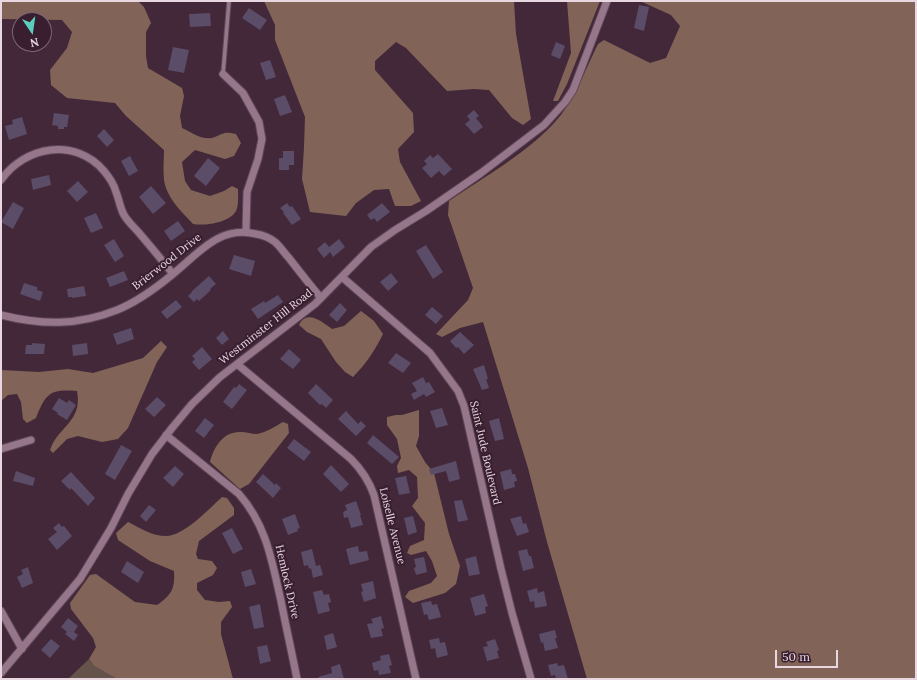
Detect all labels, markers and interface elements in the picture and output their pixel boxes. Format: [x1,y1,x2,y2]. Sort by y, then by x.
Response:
north arrow [12,12,52,52]
text: N [29,35,40,50]
street label: Brierwood Drive [130,231,204,293]
street label: Westminster Hill Road [217,287,315,367]
street label: Saint Jude Boulevard [467,400,503,506]
street label: Loiselle Avenue [376,486,408,566]
street label: Hemlock Drive [272,544,302,620]
scale bar [777,642,840,668]
text: 50 m [782,649,810,664]

